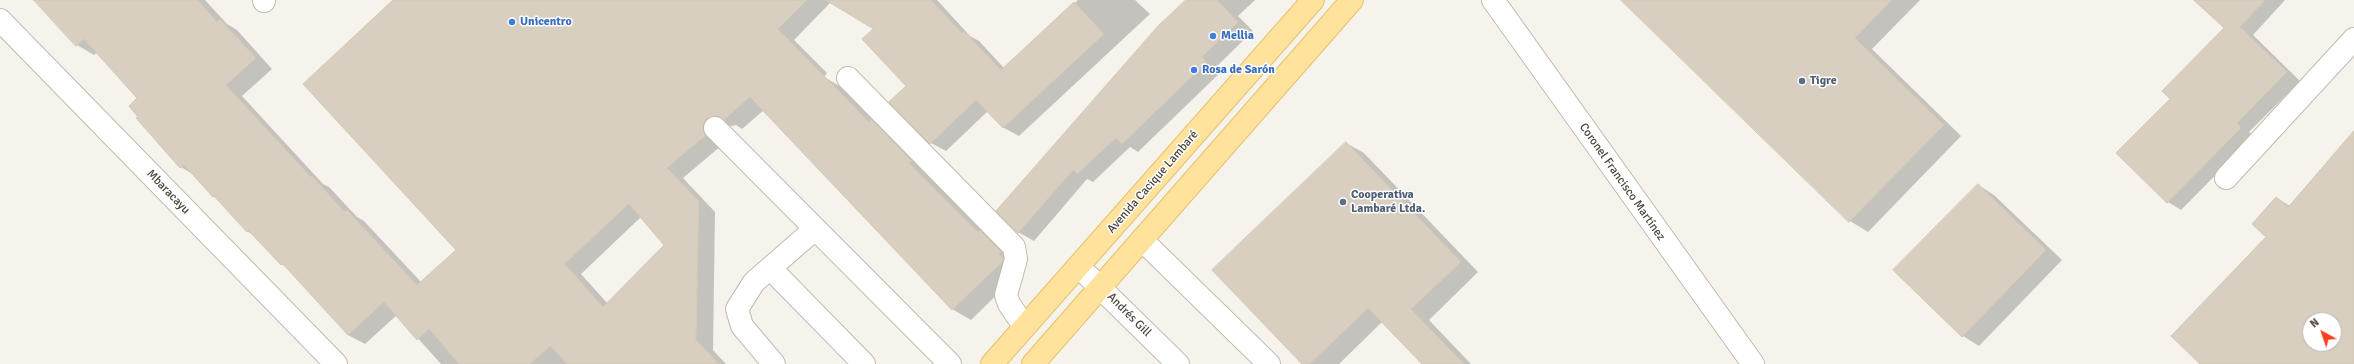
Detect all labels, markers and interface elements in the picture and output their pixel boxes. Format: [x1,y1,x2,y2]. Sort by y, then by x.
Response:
place label: Unicentro [520,15,572,29]
marker: Unicentro [507,17,517,27]
place label: Mellia [1221,29,1254,43]
marker: Mellia [1208,31,1218,41]
place label: Rosa de Sarón [1202,63,1275,77]
marker: Rosa de Sarón [1189,65,1199,75]
place label: Tigre [1810,74,1837,88]
marker: Tigre [1797,76,1807,86]
street label: Coronel Francisco Martínez [1576,120,1668,244]
street label: Avenida Cacique Lambaré [1104,128,1202,236]
street label: Mbaracayu [143,167,193,217]
place label: Cooperativa Lambaré Ltda. [1351,188,1425,216]
marker: Cooperativa Lambaré Ltda. [1338,197,1348,207]
street label: Andrés Gill [1104,290,1154,340]
north arrow [2302,312,2342,352]
text: N [2307,316,2322,331]

